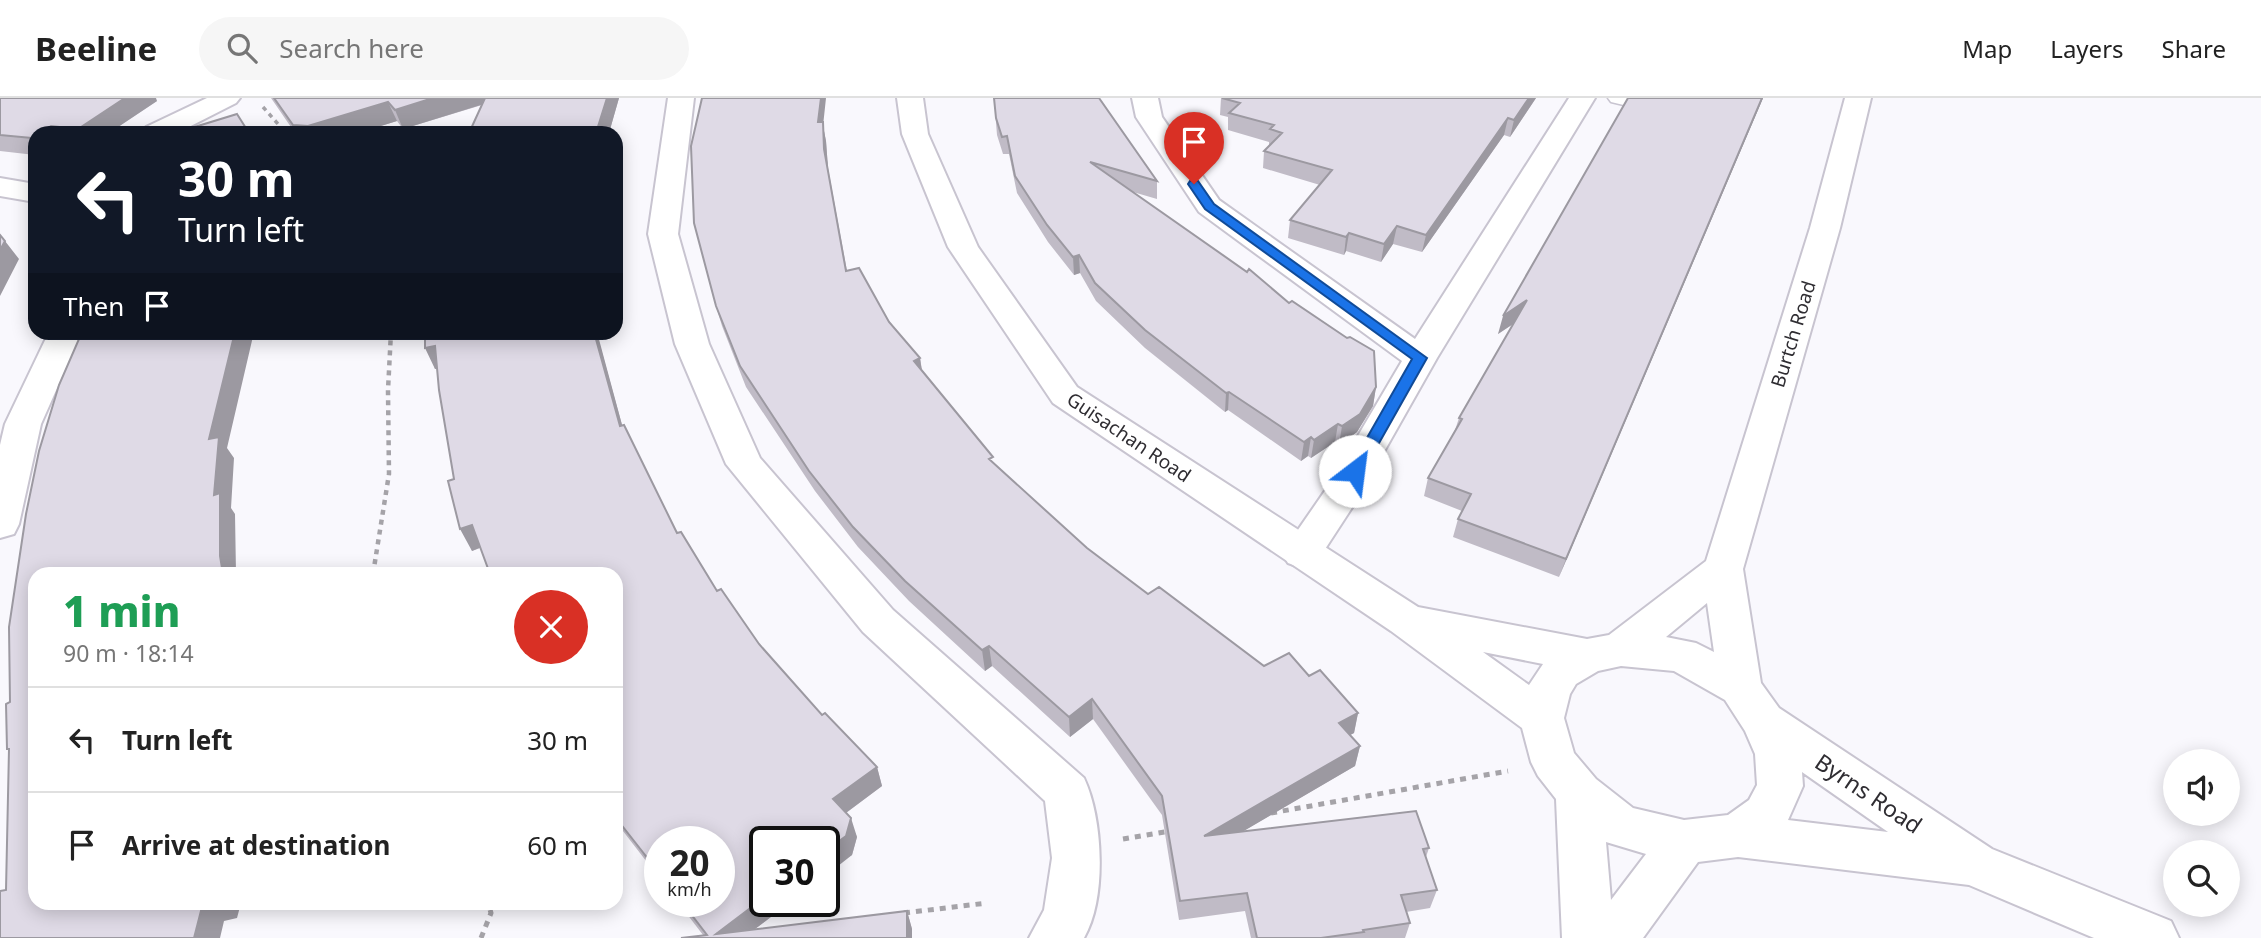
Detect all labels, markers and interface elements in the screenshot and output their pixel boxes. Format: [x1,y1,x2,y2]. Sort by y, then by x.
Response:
search box [199,17,689,80]
text: Beeline [35,26,157,71]
icon: search [223,29,261,67]
text: Search here [279,30,424,66]
text: Map [1962,32,2012,65]
text: Layers [2050,32,2124,65]
text: Share [2162,32,2226,65]
pin [1164,112,1224,184]
icon: arrive [1175,123,1213,161]
text: 30 m [178,145,295,211]
icon: left [63,154,154,245]
text: Turn left [178,208,304,251]
street label: Burtch Road [1764,277,1822,391]
icon: arrive [138,287,176,325]
text: Then [63,288,124,324]
street label: Guisachan Road [1062,386,1196,488]
position arrow [1318,434,1392,508]
text: 1 min [63,582,180,639]
button: close [514,590,588,664]
text: 90 m · 18:14 [63,637,194,669]
icon: left [63,721,101,759]
text: Turn left [122,722,233,758]
text: 30 m [527,722,588,758]
street label: Byrns Road [1809,745,1929,841]
map controls [2163,749,2240,917]
button: sound [2163,749,2240,826]
icon: arrive [63,826,101,864]
speed limit sign: 30 [749,826,840,917]
text: Arrive at destination [122,827,391,863]
text: 60 m [527,827,588,863]
text: 20 [669,839,710,886]
button: search [2163,840,2240,917]
text: km/h [667,877,712,901]

